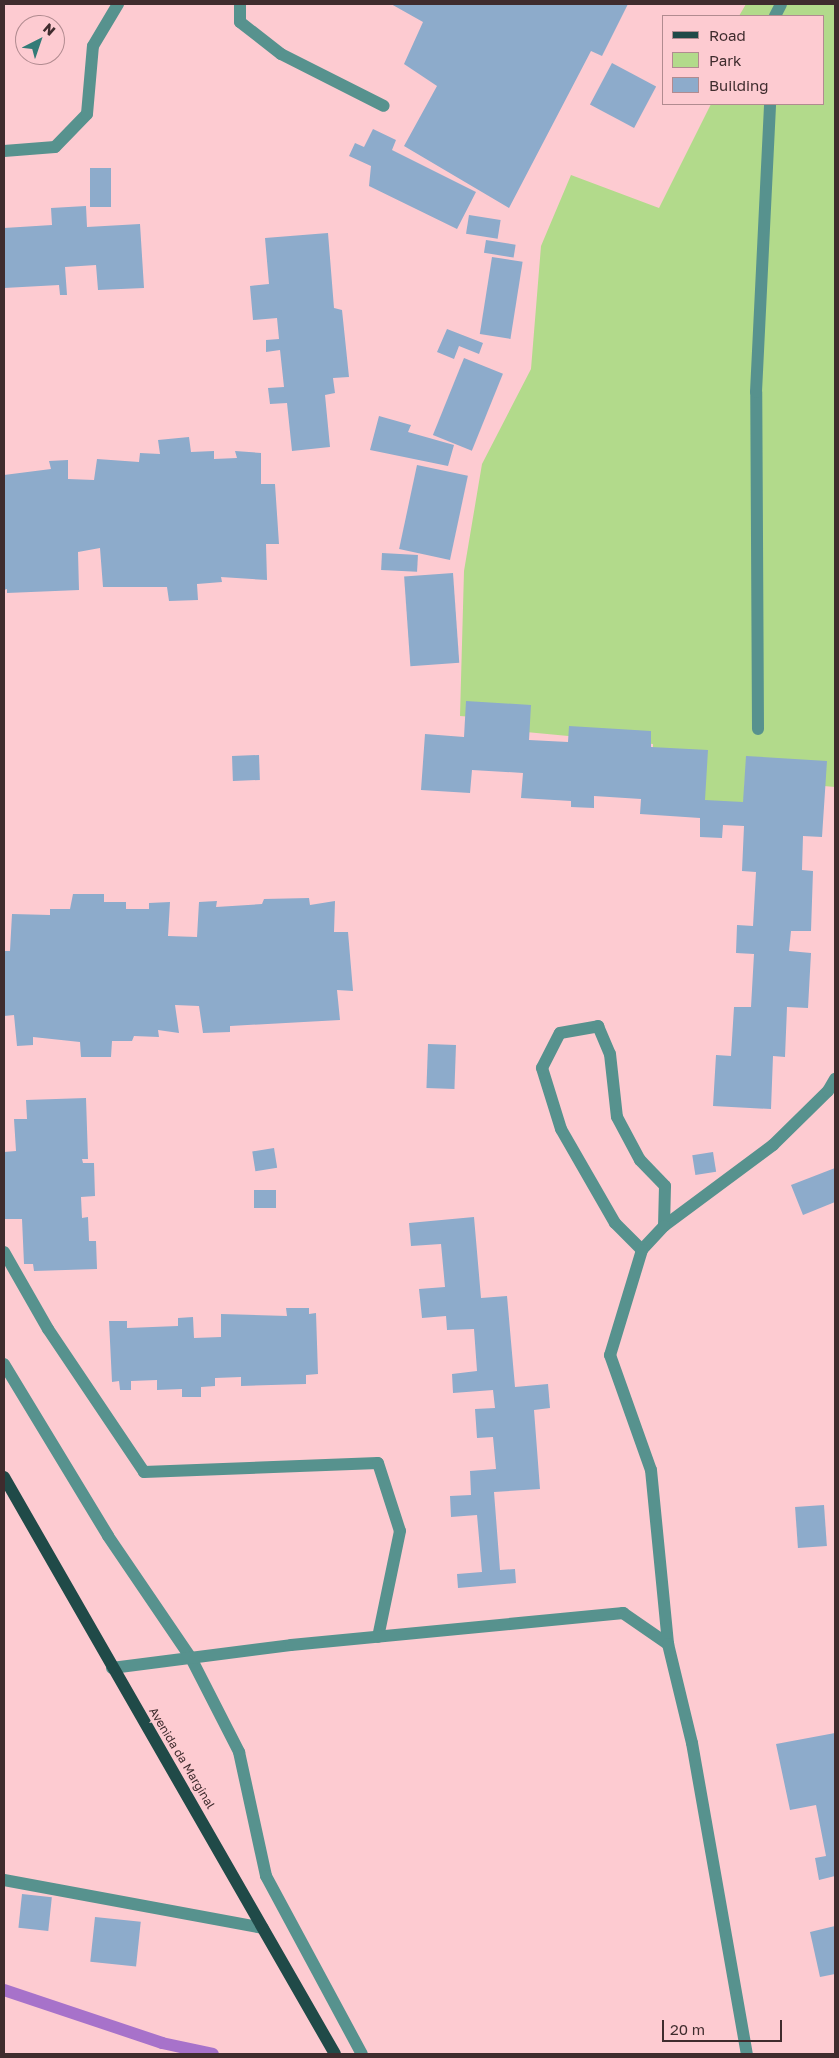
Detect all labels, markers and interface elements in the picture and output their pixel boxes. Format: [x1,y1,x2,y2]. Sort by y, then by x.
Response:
north arrow [15,15,65,65]
legend [662,15,824,105]
text: N [40,19,59,39]
text: Road [709,26,746,44]
text: Park [709,51,741,69]
text: Building [709,76,769,94]
street label: Avenida da Marginal [146,1705,218,1811]
scale bar [664,2010,784,2042]
text: 20 m [670,2020,705,2038]

